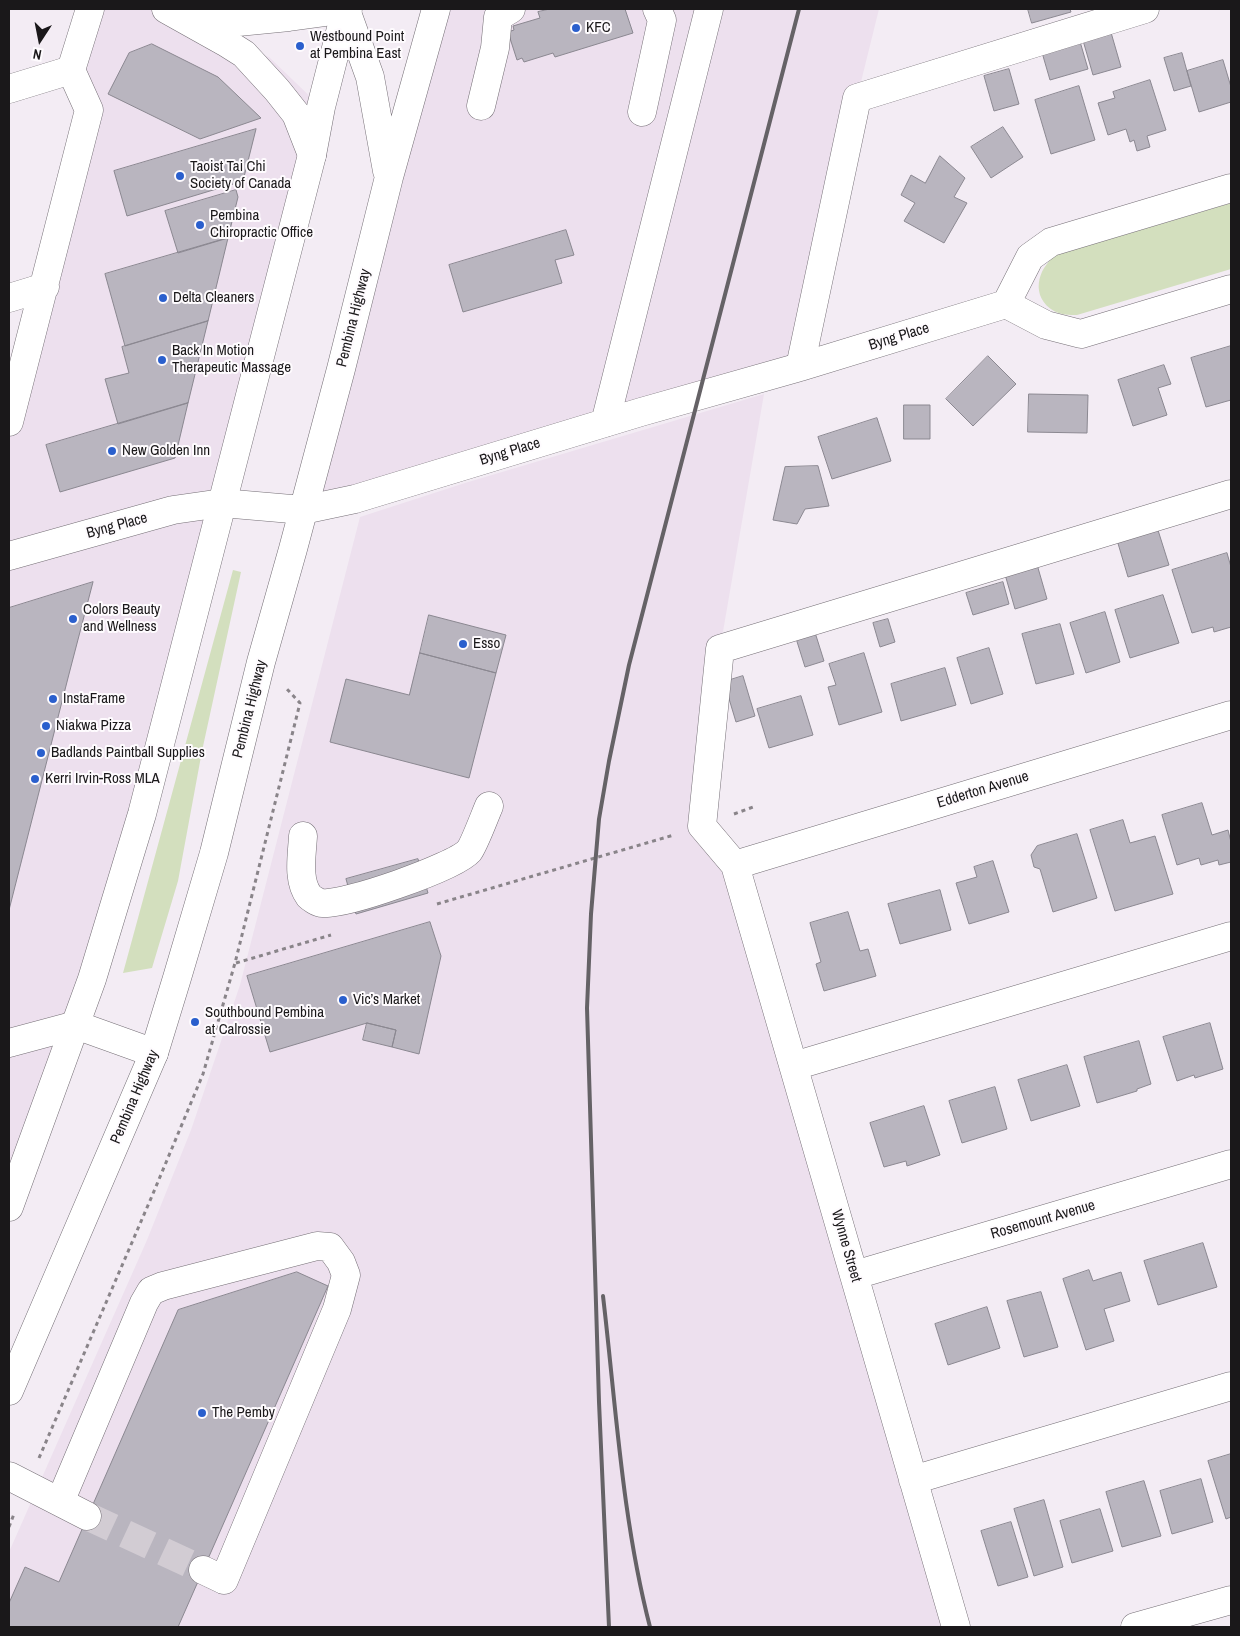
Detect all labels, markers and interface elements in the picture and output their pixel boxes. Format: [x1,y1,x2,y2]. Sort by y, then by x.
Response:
north arrow [15,15,65,65]
place label: KFC [586,19,611,37]
marker: KFC [570,22,582,34]
place label: Westbound Point at Pembina East [310,28,404,63]
marker: Westbound Point at Pembina East [294,40,306,52]
text: N [31,45,43,64]
place label: Taoist Tai Chi Society of Canada [190,158,291,193]
marker: Taoist Tai Chi Society of Canada [174,170,186,182]
place label: Pembina Chiropractic Office [210,207,313,242]
marker: Pembina Chiropractic Office [194,219,206,231]
street label: Pembina Highway [333,267,375,369]
place label: Delta Cleaners [173,289,254,307]
marker: Delta Cleaners [157,292,169,304]
street label: Byng Place [867,319,931,355]
place label: Back In Motion Therapeutic Massage [172,342,291,377]
marker: Back In Motion Therapeutic Massage [156,354,168,366]
street label: Byng Place [478,434,542,470]
place label: New Golden Inn [122,442,210,460]
marker: New Golden Inn [106,445,118,457]
street label: Byng Place [85,509,149,543]
place label: Colors Beauty and Wellness [83,601,160,636]
marker: Colors Beauty and Wellness [67,613,79,625]
place label: Esso [473,635,500,653]
marker: Esso [457,638,469,650]
street label: Pembina Highway [229,658,271,760]
place label: InstaFrame [63,690,125,708]
marker: InstaFrame [47,693,59,705]
place label: Niakwa Pizza [56,717,131,735]
marker: Niakwa Pizza [40,720,52,732]
place label: Badlands Paintball Supplies [51,744,205,762]
marker: Badlands Paintball Supplies [35,747,47,759]
street label: Edderton Avenue [935,768,1031,812]
place label: Kerri Irvin-Ross MLA [45,770,160,788]
marker: Kerri Irvin-Ross MLA [29,773,41,785]
place label: Vic’s Market [353,991,420,1009]
marker: Vic’s Market [337,994,349,1006]
place label: Southbound Pembina at Calrossie [205,1004,324,1039]
marker: Southbound Pembina at Calrossie [189,1016,201,1028]
street label: Pembina Highway [107,1047,163,1147]
street label: Rosemount Avenue [989,1196,1097,1244]
street label: Wynne Street [827,1208,865,1284]
place label: The Pemby [212,1404,275,1422]
marker: The Pemby [196,1407,208,1419]

